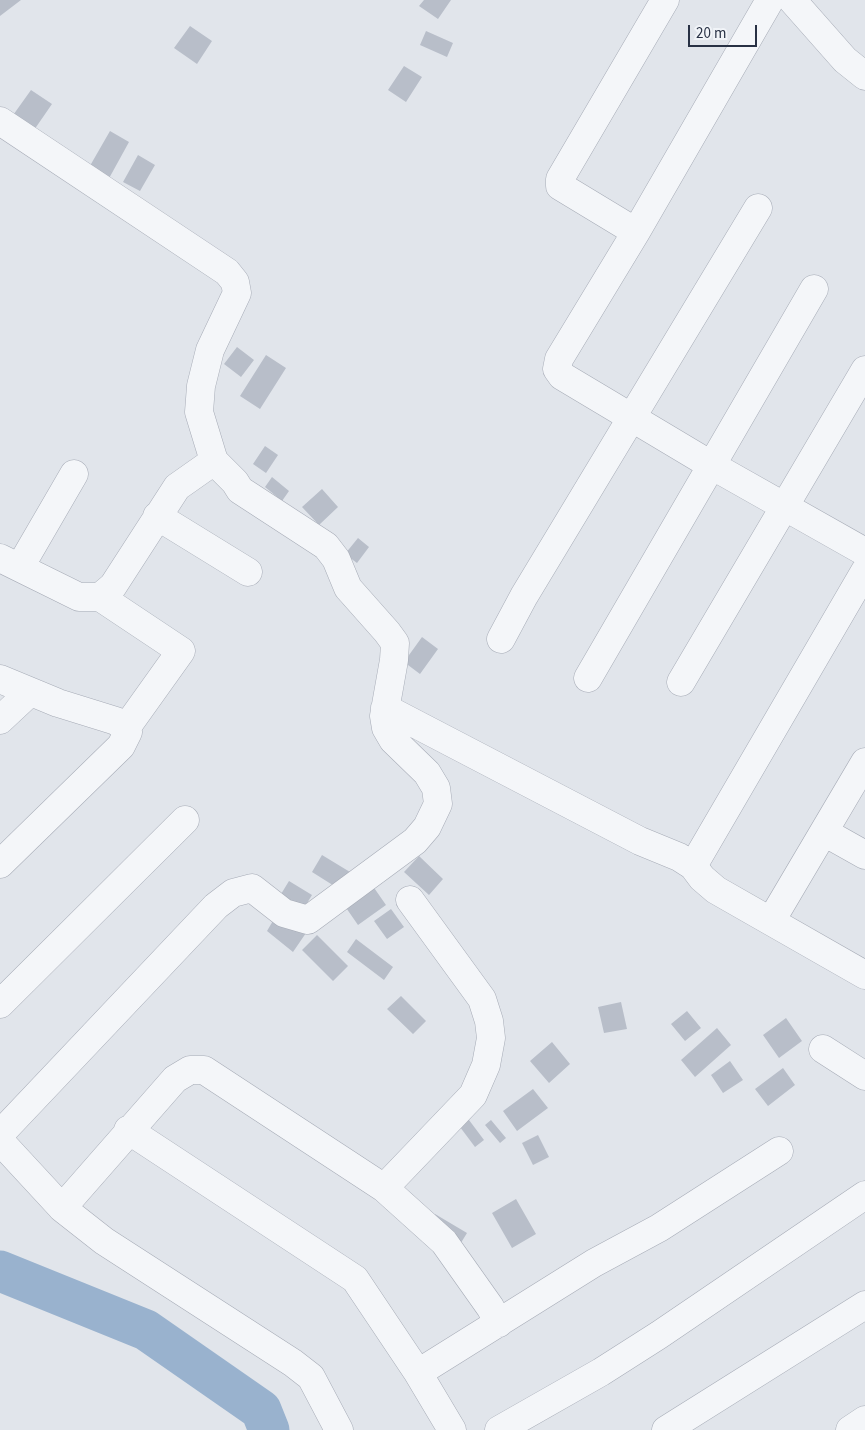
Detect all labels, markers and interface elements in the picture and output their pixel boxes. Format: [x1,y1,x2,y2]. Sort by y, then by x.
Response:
scale bar [690,15,759,47]
text: 20 m [696,23,726,44]

